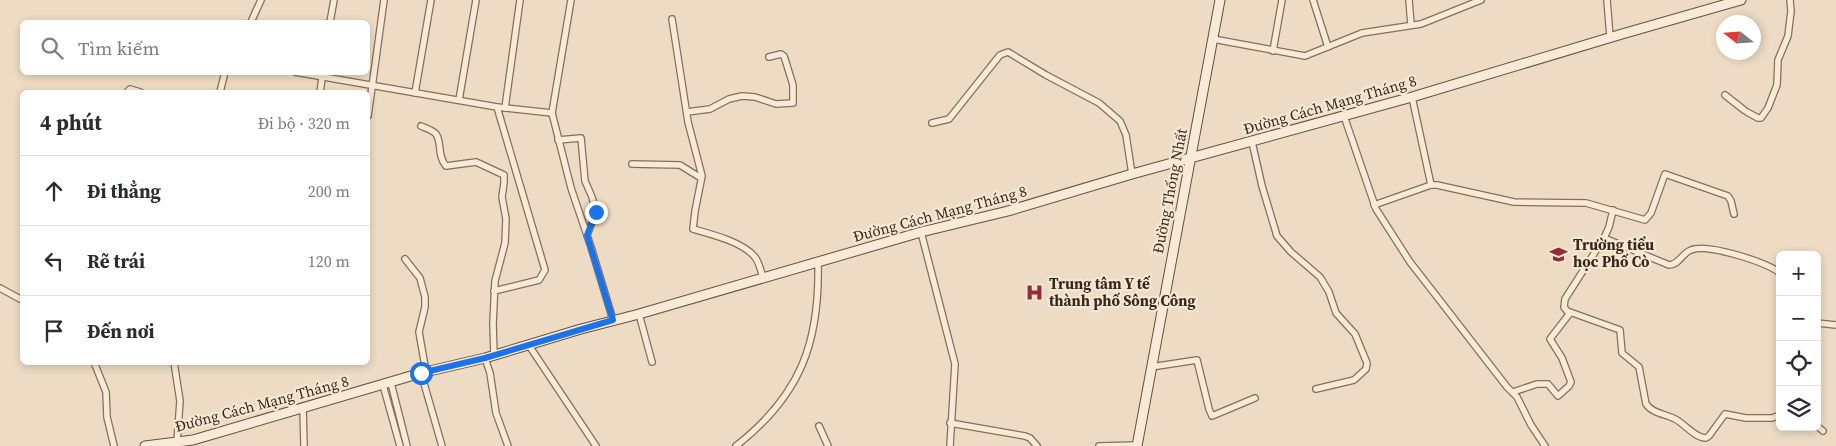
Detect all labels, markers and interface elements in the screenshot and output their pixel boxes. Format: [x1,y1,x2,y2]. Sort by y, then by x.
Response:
north arrow [1716,15,1761,60]
search box [20,20,370,75]
icon: search [38,34,66,62]
text: Tìm kiếm [78,35,160,61]
street label: Đường Cách Mạng Tháng 8 [1241,70,1419,139]
text: 4 phút [40,108,102,137]
text: Đi bộ · 320 m [258,112,350,134]
street label: Đường Thống Nhất [1147,126,1192,255]
icon: ahead [40,177,68,205]
text: Đi thẳng [87,178,161,204]
text: 200 m [308,180,350,202]
street label: Đường Cách Mạng Tháng 8 [851,180,1029,247]
route end [585,201,608,224]
place label: Trường tiểu học Phố Cò [1573,234,1654,272]
school or university icon: Trường tiểu học Phố Cò [1549,244,1569,264]
icon: left [40,247,68,275]
text: Rẽ trái [87,248,145,274]
text: 120 m [308,250,350,272]
map controls [1776,251,1821,431]
button: + [1776,251,1821,296]
place label: Trung tâm Y tế thành phố Sông Công [1049,273,1196,311]
hospital icon: Trung tâm Y tế thành phố Sông Công [1025,283,1045,303]
button: − [1776,296,1821,341]
icon: arrive [40,317,68,345]
text: Đến nơi [87,318,155,344]
button: locate [1776,341,1821,386]
route start [410,362,433,385]
street label: Đường Cách Mạng Tháng 8 [173,370,351,437]
button: layers [1776,386,1821,431]

